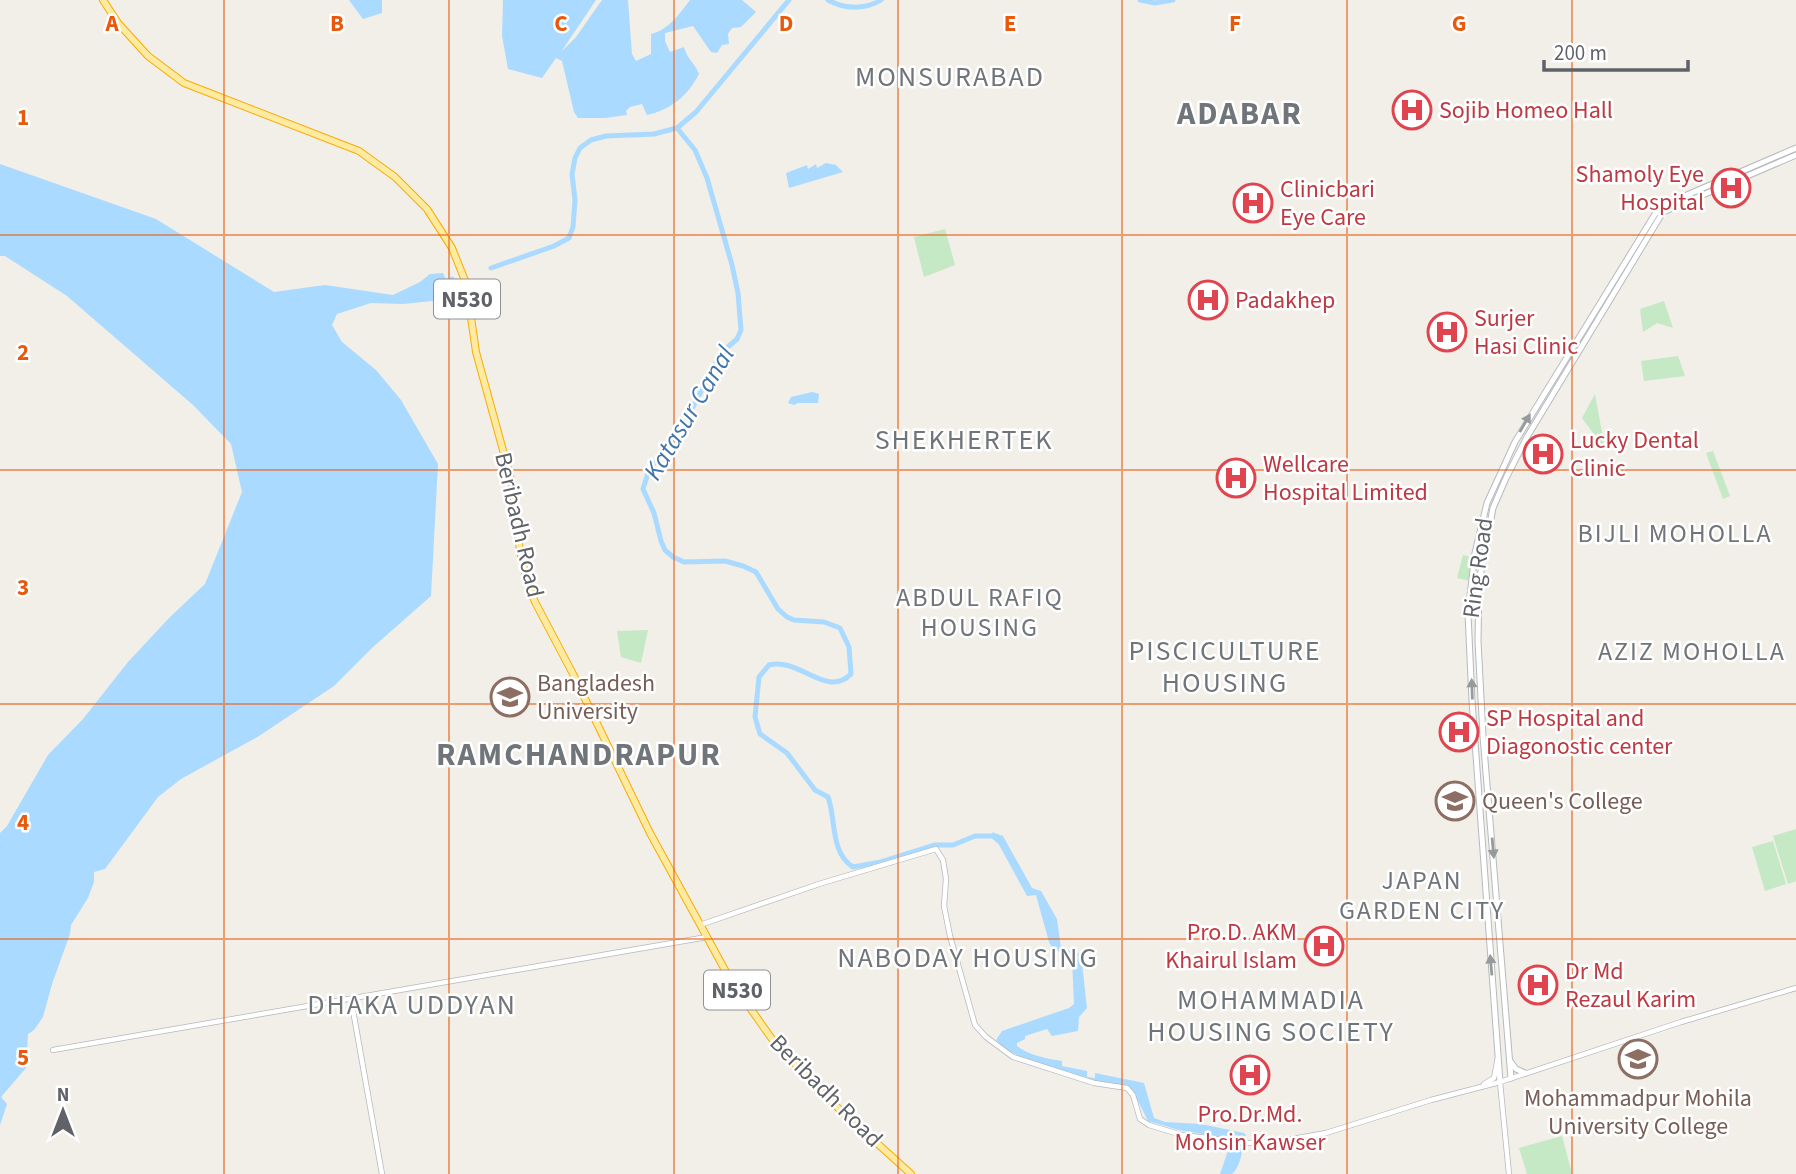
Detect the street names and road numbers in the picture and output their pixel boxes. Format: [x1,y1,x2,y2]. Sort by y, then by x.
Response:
road number: N530 [434,280,500,318]
street label: Beribadh Road [485,449,553,601]
street label: Ring Road [1454,516,1502,620]
road number: N530 [704,970,770,1009]
street label: Beribadh Road [761,1026,891,1156]

